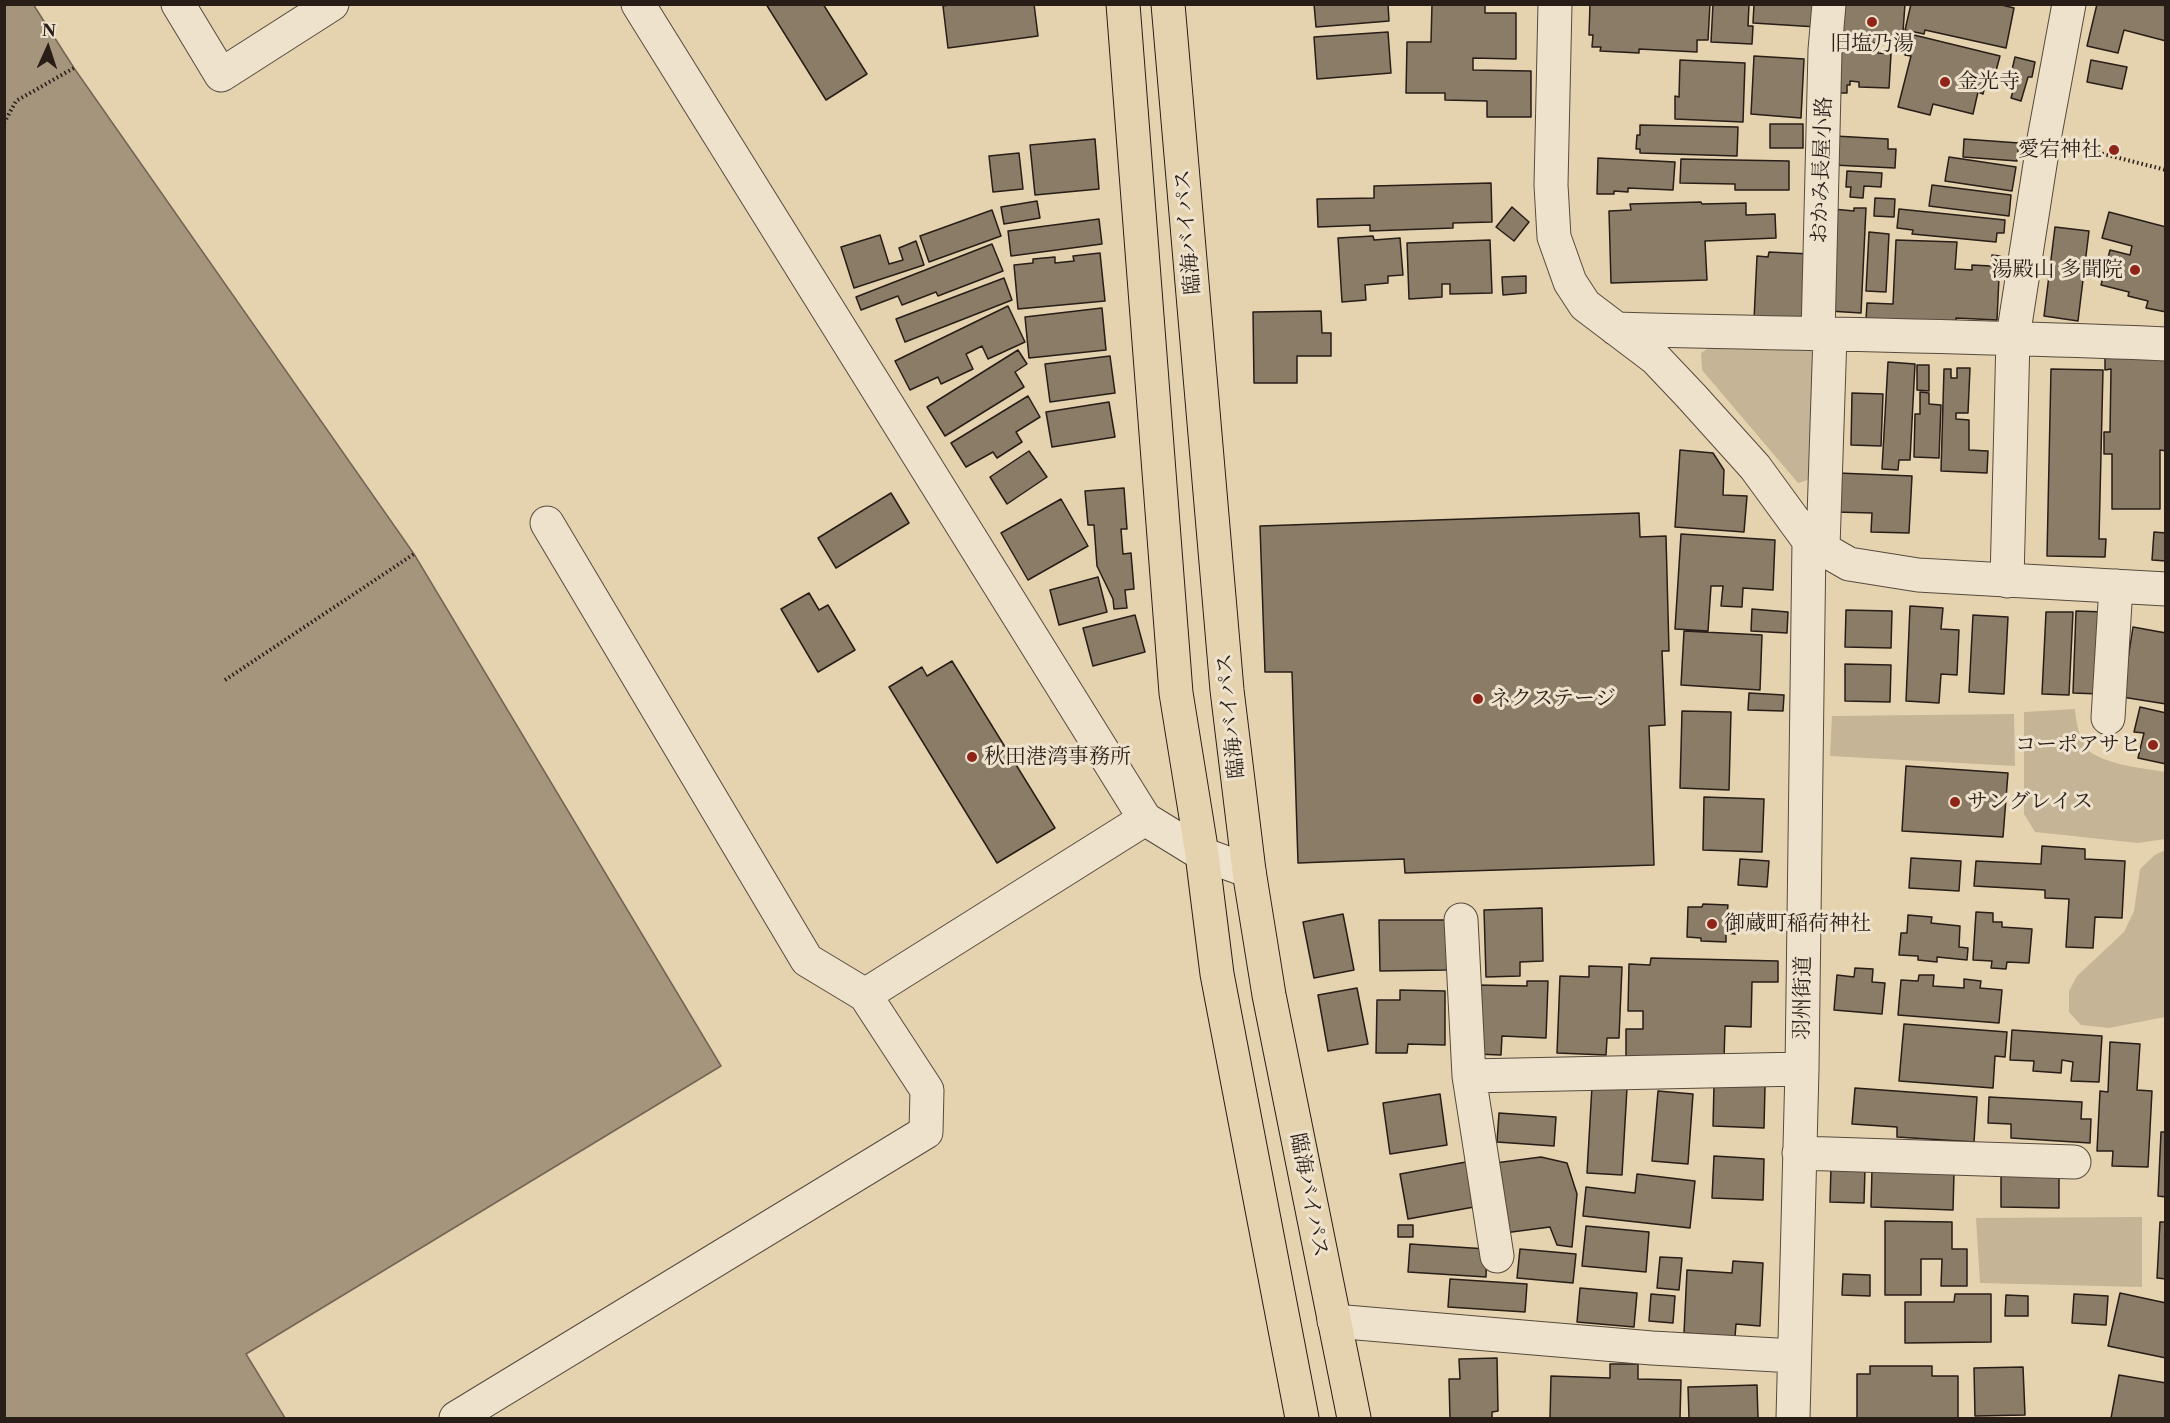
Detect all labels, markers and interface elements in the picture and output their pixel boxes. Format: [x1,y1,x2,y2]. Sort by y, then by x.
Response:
marker: 旧塩乃湯 [1865,15,1879,29]
north arrow [18,18,78,78]
text: N [41,20,56,40]
place label: 旧塩乃湯 [1830,31,1914,57]
place label: 金光寺 [1957,69,2020,95]
marker: 金光寺 [1938,75,1952,89]
street label: おかみ長屋小路 [1807,96,1837,244]
place label: 愛宕神社 [2018,137,2102,163]
marker: 愛宕神社 [2107,143,2121,157]
street label: 臨海バイパス [1170,168,1206,296]
place label: 湯殿山 多聞院 [1991,257,2123,283]
marker: 湯殿山 多聞院 [2128,263,2142,277]
street label: 臨海バイパス [1212,652,1250,780]
place label: ネクステージ [1490,686,1616,712]
marker: ネクステージ [1471,692,1485,706]
place label: コーポアサヒ [2015,732,2141,758]
marker: コーポアサヒ [2146,738,2160,752]
place label: 秋田港湾事務所 [984,744,1131,770]
marker: 秋田港湾事務所 [965,750,979,764]
place label: サングレイス [1967,789,2093,815]
marker: サングレイス [1948,795,1962,809]
place label: 御蔵町稲荷神社 [1724,911,1871,937]
marker: 御蔵町稲荷神社 [1705,917,1719,931]
street label: 羽州街道 [1790,956,1816,1040]
street label: 臨海バイパス [1285,1131,1333,1259]

